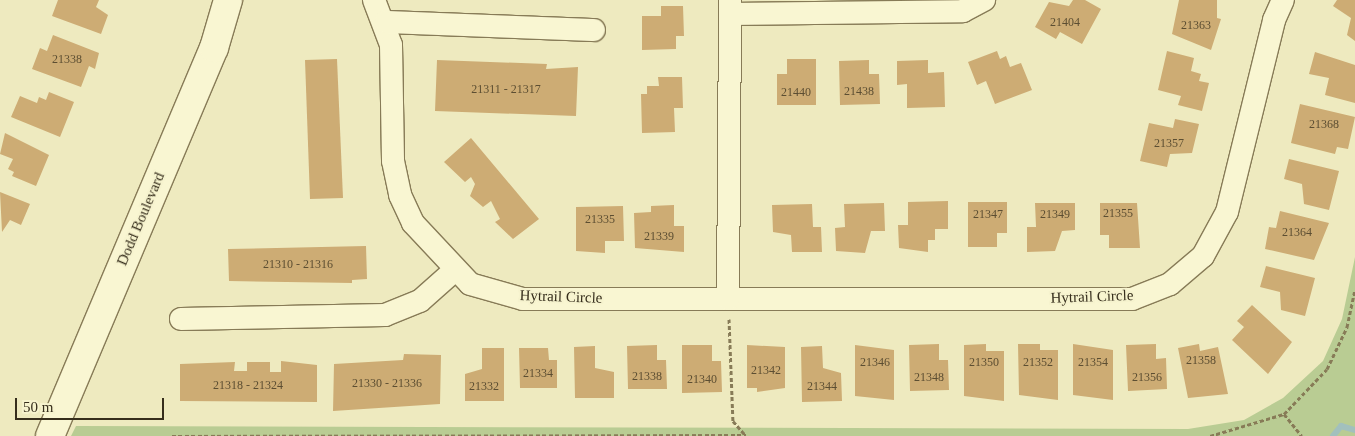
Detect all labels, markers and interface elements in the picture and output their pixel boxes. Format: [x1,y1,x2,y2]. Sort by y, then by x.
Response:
house number: 21404 [1050,16,1080,30]
house number: 21363 [1181,19,1211,33]
house number: 21338 [52,53,82,67]
house number: 21311 - 21317 [471,83,541,97]
house number: 21438 [844,85,874,99]
house number: 21440 [781,86,811,100]
house number: 21368 [1309,118,1339,132]
house number: 21357 [1154,137,1184,151]
street label: Dodd Boulevard [113,170,169,268]
house number: 21355 [1103,207,1133,221]
house number: 21347 [973,208,1003,222]
house number: 21349 [1040,208,1070,222]
house number: 21335 [585,213,615,227]
house number: 21364 [1282,226,1312,240]
house number: 21339 [644,230,674,244]
house number: 21310 - 21316 [263,258,333,272]
street label: Hytrail Circle [519,287,603,307]
street label: Hytrail Circle [1050,287,1134,307]
house number: 21358 [1186,354,1216,368]
house number: 21346 [860,356,890,370]
house number: 21350 [969,356,999,370]
house number: 21352 [1023,356,1053,370]
house number: 21354 [1078,356,1108,370]
house number: 21342 [751,364,781,378]
house number: 21334 [523,367,553,381]
house number: 21338 [632,370,662,384]
house number: 21348 [914,371,944,385]
house number: 21356 [1132,371,1162,385]
house number: 21340 [687,373,717,387]
house number: 21330 - 21336 [352,377,422,391]
house number: 21318 - 21324 [213,379,283,393]
house number: 21332 [469,380,499,394]
house number: 21344 [807,380,837,394]
scale bar [18,388,166,420]
text: 50 m [23,399,53,415]

